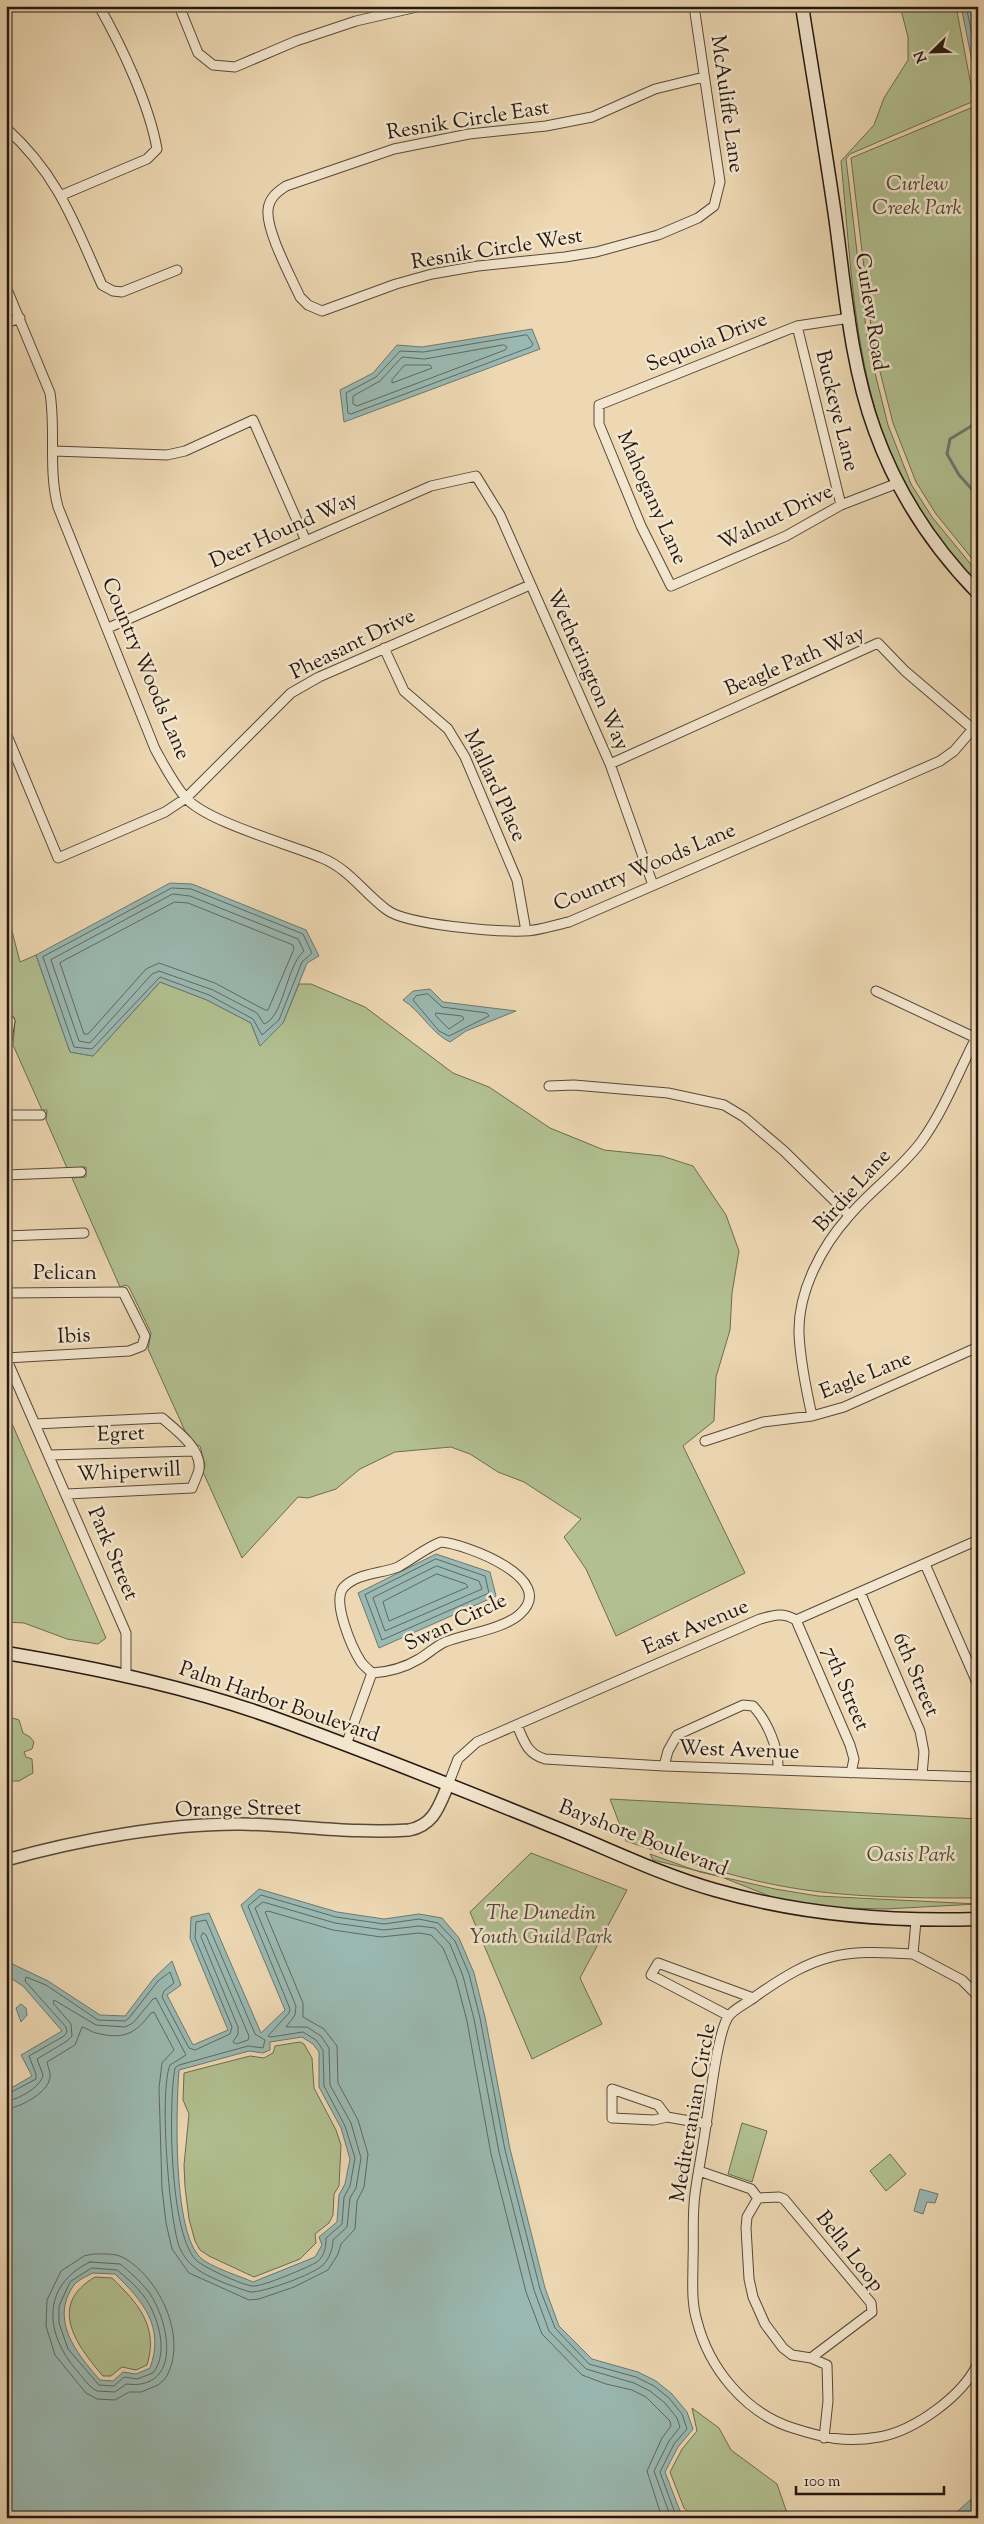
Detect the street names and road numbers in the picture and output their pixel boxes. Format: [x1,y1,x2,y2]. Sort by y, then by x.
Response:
street label: McAuliffe Lane [701,33,751,175]
street label: Resnik Circle East [385,93,551,149]
street label: Resnik Circle West [409,222,585,278]
street label: Curlew Road [846,251,894,373]
street label: Sequoia Drive [642,305,772,381]
street label: Buckeye Lane [806,347,866,475]
street label: Mahogany Lane [608,426,694,570]
street label: Walnut Drive [714,477,838,559]
street label: Deer Hound Way [205,485,363,577]
street label: Country Woods Lane [93,573,197,765]
street label: Wetherington Way [538,584,636,756]
street label: Pheasant Drive [285,602,421,688]
street label: Beagle Path Way [720,619,870,705]
street label: Mallard Place [455,725,533,847]
street label: Country Woods Lane [549,816,741,920]
street label: Birdie Lane [807,1143,899,1239]
street label: Pelican [33,1259,97,1289]
street label: Ibis [57,1321,91,1353]
street label: Eagle Lane [816,1344,916,1408]
street label: Egret [97,1419,145,1451]
street label: Whiperwill [76,1455,182,1491]
street label: Park Street [79,1503,145,1605]
street label: Swan Circle [400,1586,512,1660]
street label: East Avenue [638,1592,754,1664]
street label: 6th Street [884,1628,946,1722]
street label: 7th Street [814,1642,876,1736]
street label: Palm Harbor Boulevard [175,1655,383,1751]
street label: West Avenue [678,1734,800,1768]
street label: Bayshore Boulevard [554,1793,732,1885]
street label: Orange Street [175,1794,301,1826]
street label: Mediteranian Circle [663,2021,725,2205]
street label: Bella Loop [808,2205,890,2299]

